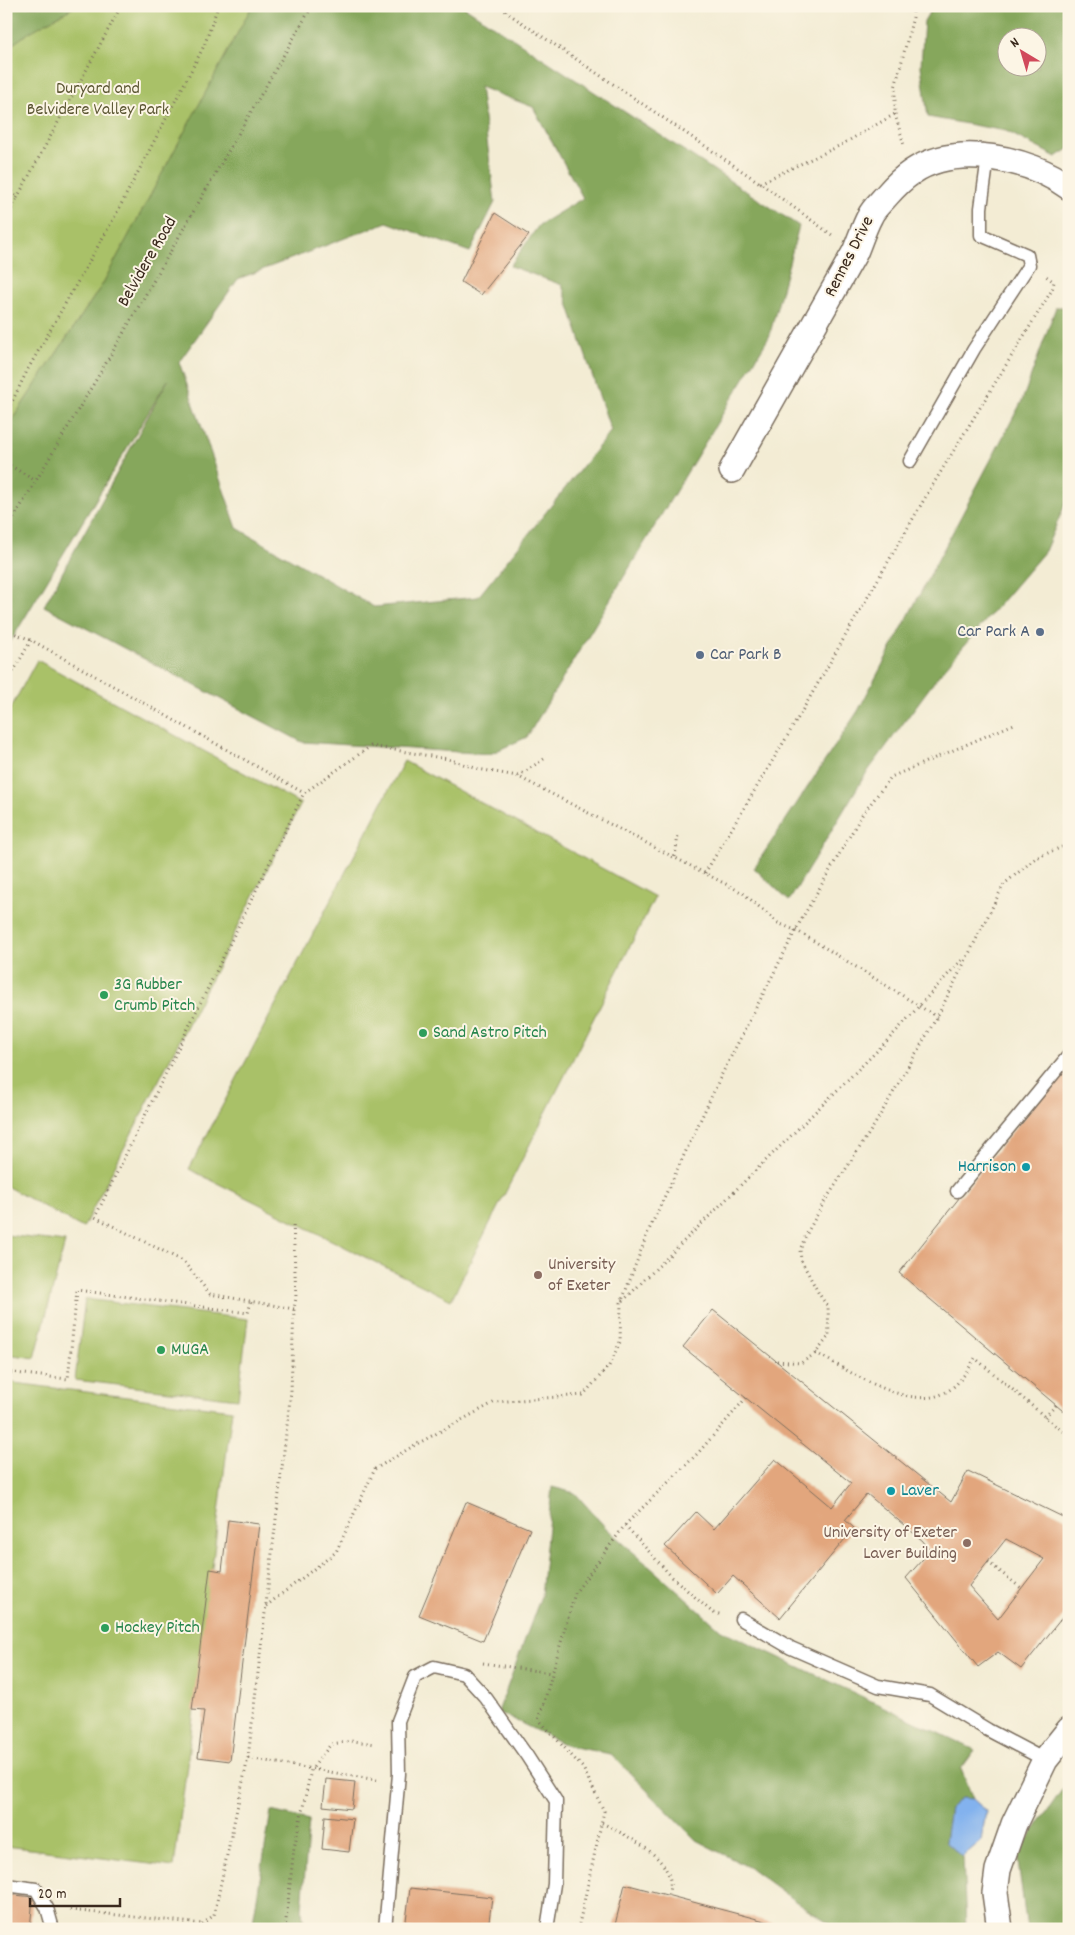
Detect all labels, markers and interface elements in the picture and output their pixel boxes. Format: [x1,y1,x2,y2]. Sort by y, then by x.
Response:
north arrow [998,28,1048,78]
text: N [1006,33,1024,53]
park label: Duryard and Belvidere Valley Park [27,77,169,123]
street label: Belvidere Road [112,212,184,312]
street label: Rennes Drive [819,212,881,302]
place label: Car Park A [957,620,1030,645]
marker: Car Park A [1034,626,1046,638]
place label: Car Park B [710,643,781,668]
marker: Car Park B [694,649,706,661]
place label: 3G Rubber Crumb Pitch [114,973,195,1019]
marker: 3G Rubber Crumb Pitch [98,989,110,1001]
place label: Sand Astro Pitch [433,1021,547,1046]
marker: Sand Astro Pitch [417,1027,429,1039]
place label: Harrison [958,1155,1016,1180]
marker: Harrison [1020,1161,1032,1173]
place label: University of Exeter [548,1253,616,1299]
marker: University of Exeter [532,1269,544,1281]
place label: MUGA [171,1338,209,1363]
marker: MUGA [155,1344,167,1356]
place label: Laver [901,1479,939,1504]
marker: Laver [885,1485,897,1497]
place label: University of Exeter Laver Building [823,1521,957,1567]
marker: University of Exeter Laver Building [961,1537,973,1549]
place label: Hockey Pitch [115,1616,200,1641]
marker: Hockey Pitch [99,1622,111,1634]
scale bar [30,1875,120,1907]
text: 20 m [38,1884,66,1906]

